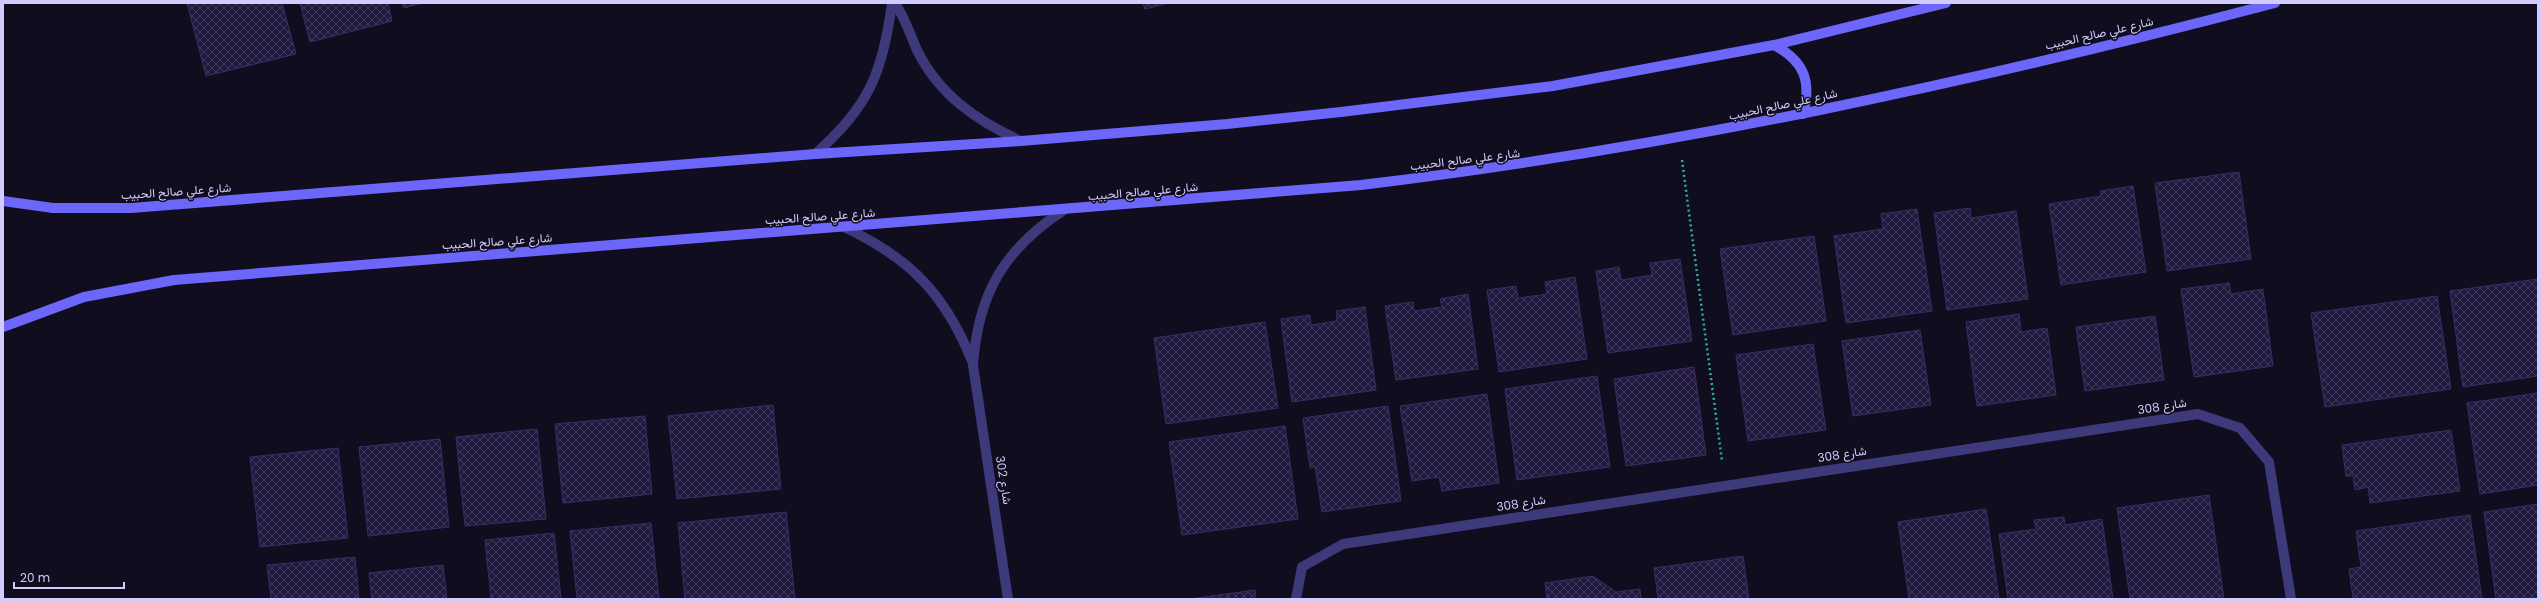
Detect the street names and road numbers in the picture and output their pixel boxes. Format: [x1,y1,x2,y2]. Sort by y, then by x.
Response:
street label: شارع علي صالح الحبيب [2043,12,2155,56]
street label: شارع علي صالح الحبيب [1727,84,1839,126]
street label: شارع علي صالح الحبيب [1409,144,1521,176]
street label: شارع علي صالح الحبيب [1087,178,1199,206]
street label: شارع علي صالح الحبيب [120,179,232,205]
street label: شارع علي صالح الحبيب [764,204,876,230]
street label: شارع علي صالح الحبيب [441,229,553,255]
street label: شارع 308 [2136,394,2188,419]
street label: شارع 308 [1816,442,1868,467]
street label: شارع 302 [991,455,1016,506]
street label: شارع 308 [1495,491,1547,516]

